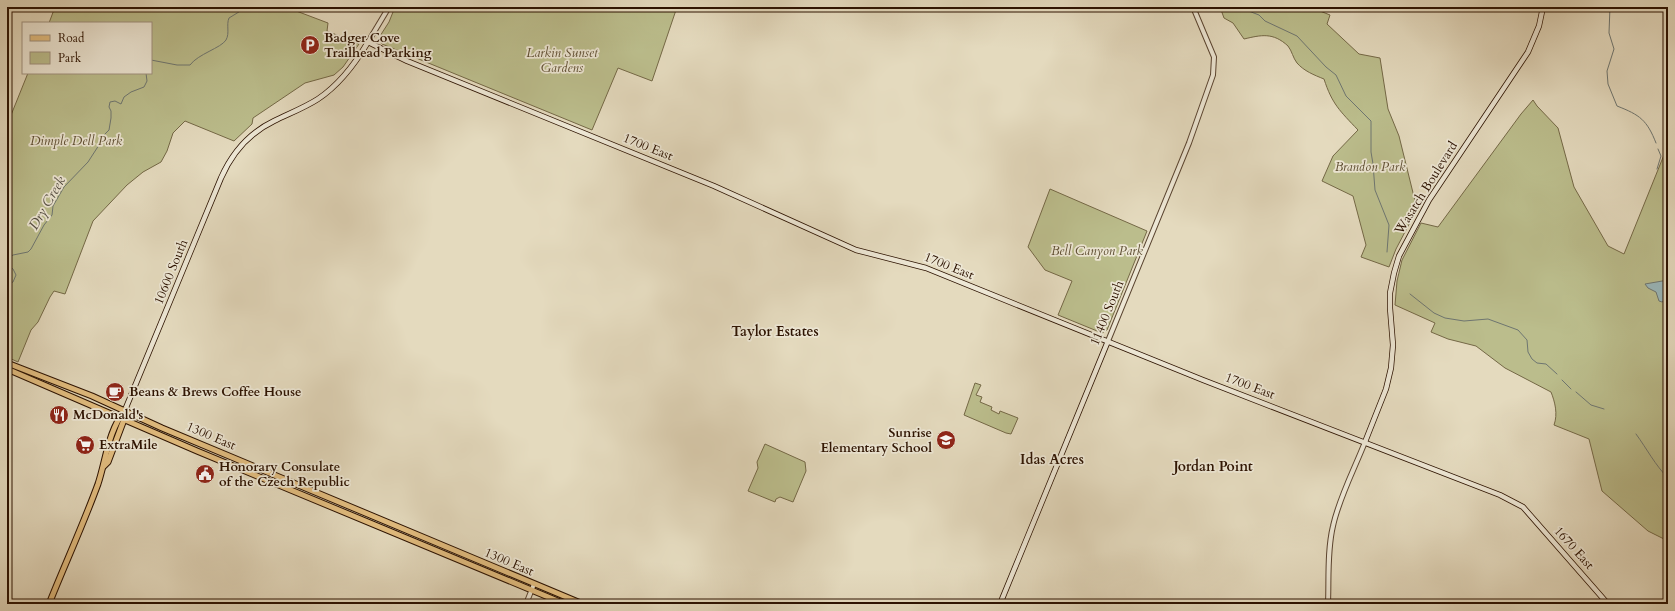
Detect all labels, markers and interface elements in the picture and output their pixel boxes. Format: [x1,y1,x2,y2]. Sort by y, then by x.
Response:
legend [22,22,152,74]
place label: Badger Cove Trailhead Parking [324,29,432,62]
text: Road [58,30,85,46]
parking icon: Badger Cove Trailhead Parking [299,34,321,56]
park label: Larkin Sunset Gardens [526,44,598,77]
text: Park [58,50,82,66]
street label: 1700 East [620,129,676,165]
park label: Dimple Dell Park [30,132,123,150]
street label: Wasatch Boulevard [1390,138,1462,239]
park label: Brandon Park [1335,158,1406,176]
water label: Dry Creek [24,173,70,233]
street label: 10600 South [150,237,192,307]
park label: Bell Canyon Park [1051,242,1144,260]
street label: 1700 East [921,248,977,284]
street label: 11400 South [1086,278,1128,348]
district label: Taylor Estates [731,322,819,341]
street label: 1700 East [1222,368,1278,404]
cafe icon: Beans & Brews Coffee House [104,381,126,403]
place label: Beans & Brews Coffee House [129,383,302,401]
restaurant icon: McDonald's [48,404,70,426]
place label: McDonald's [73,406,144,424]
street label: 1300 East [183,418,239,454]
place label: Sunrise Elementary School [820,424,932,457]
school or university icon: Sunrise Elementary School [935,429,957,451]
supermarket icon: ExtraMile [74,434,96,456]
place label: ExtraMile [99,436,158,454]
district label: Idas Acres [1020,450,1084,469]
district label: Jordan Point [1171,457,1253,476]
place label: Honorary Consulate of the Czech Republic [219,458,350,491]
public building icon: Honorary Consulate of the Czech Republic [194,463,216,485]
street label: 1670 East [1550,523,1598,573]
street label: 1300 East [481,544,537,580]

